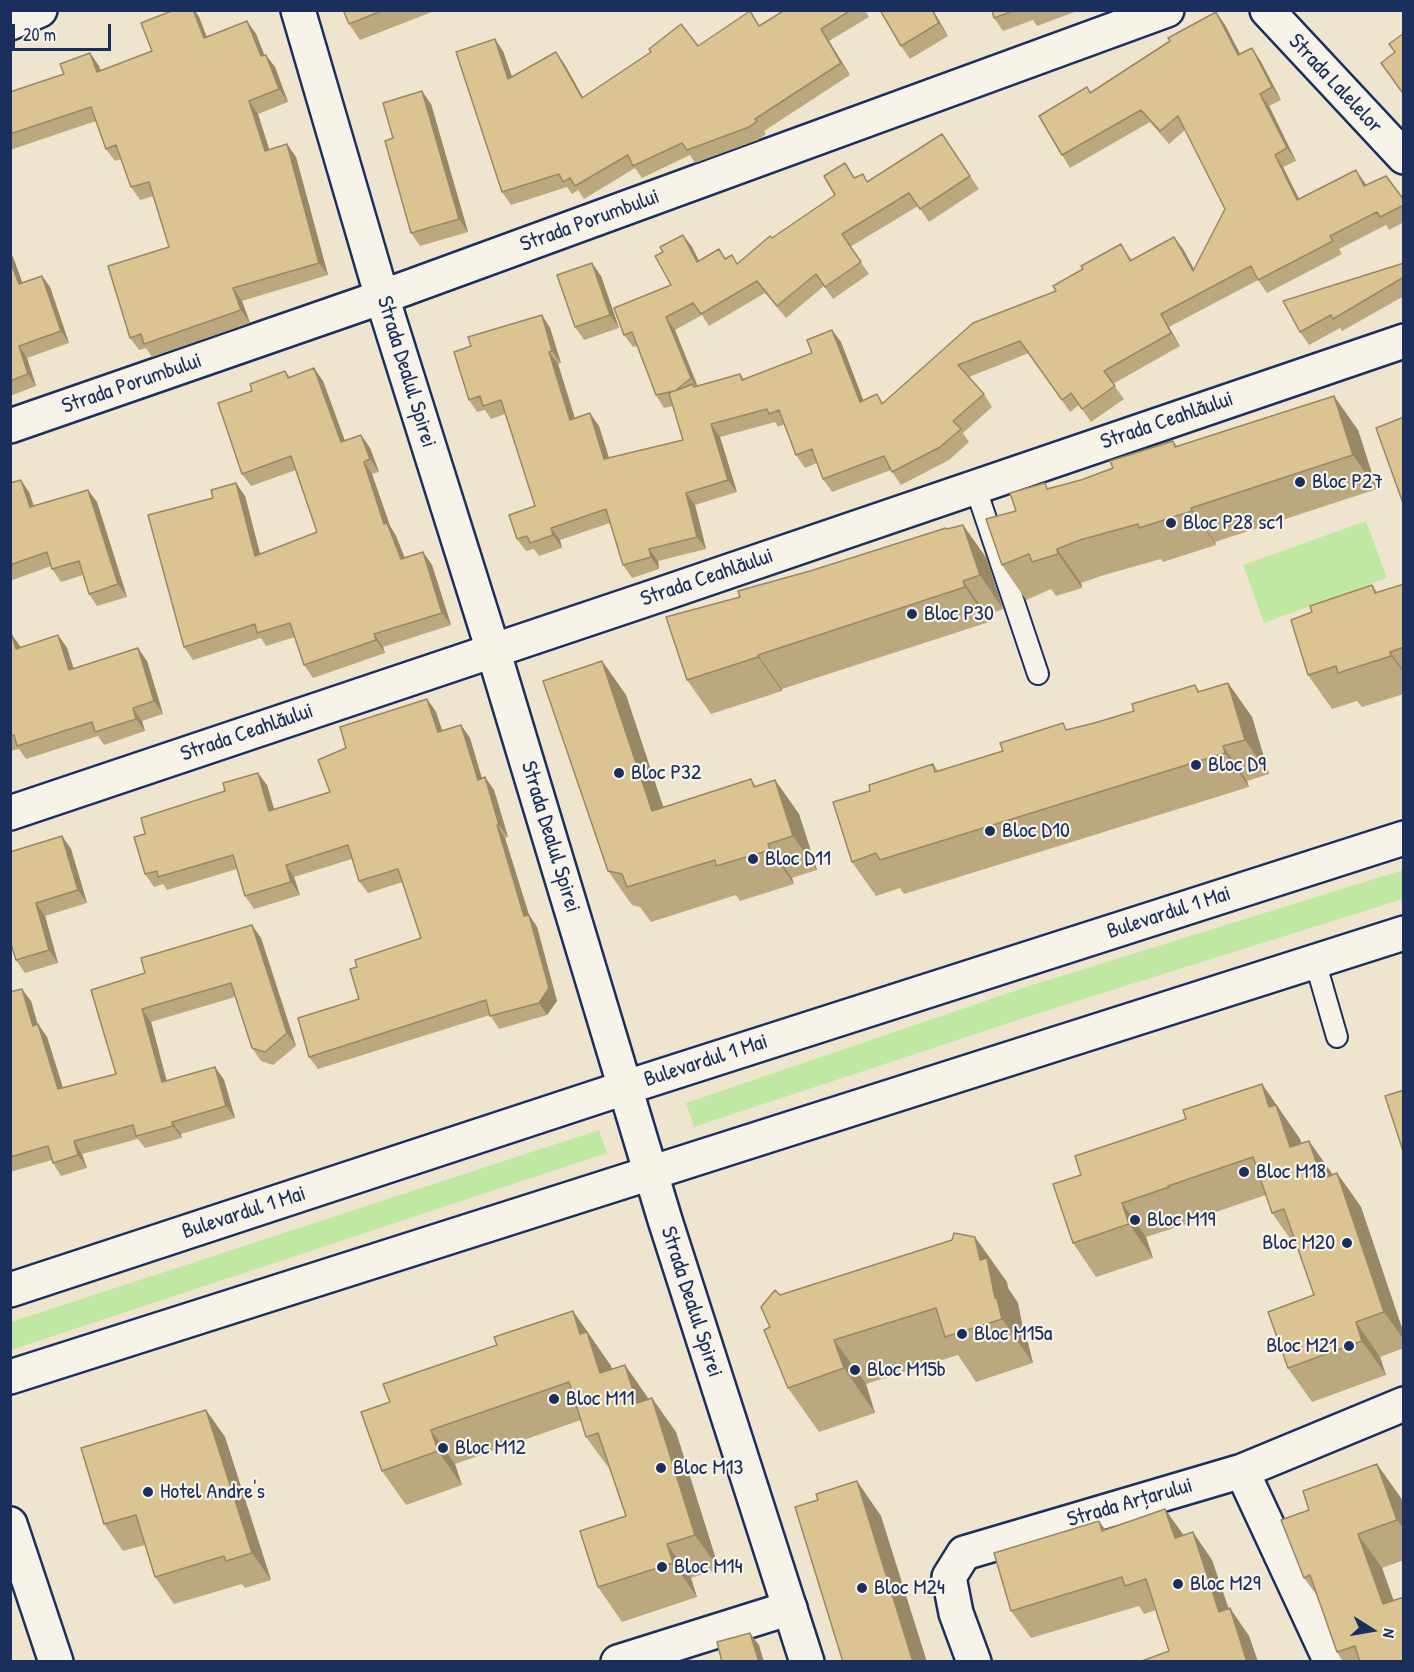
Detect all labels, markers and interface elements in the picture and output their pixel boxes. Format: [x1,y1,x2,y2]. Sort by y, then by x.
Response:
scale bar [15,12,114,50]
text: 20 m [23,22,56,47]
street label: Strada Lalelelor [1282,29,1388,139]
street label: Strada Porumbului [517,184,663,258]
street label: Strada Dealul Spirei [370,293,442,451]
street label: Strada Porumbului [59,348,205,420]
street label: Strada Ceahlăului [1097,386,1237,456]
place label: Bloc P27 [1312,469,1383,495]
marker: Bloc P27 [1293,475,1307,489]
place label: Bloc P28 sc1 [1183,510,1283,536]
marker: Bloc P28 sc1 [1164,516,1178,530]
street label: Strada Ceahlăului [637,543,777,613]
place label: Bloc P30 [924,601,994,627]
marker: Bloc P30 [905,607,919,621]
street label: Strada Ceahlăului [177,698,317,768]
place label: Bloc D9 [1208,752,1266,778]
street label: Strada Dealul Spirei [514,758,586,916]
marker: Bloc D9 [1189,758,1203,772]
place label: Bloc P32 [631,760,701,786]
marker: Bloc P32 [612,766,626,780]
place label: Bloc D10 [1002,818,1070,844]
marker: Bloc D10 [983,824,997,838]
place label: Bloc D11 [765,846,831,872]
marker: Bloc D11 [746,852,760,866]
street label: Bulevardul 1 Mai [1104,881,1234,945]
street label: Bulevardul 1 Mai [641,1029,771,1093]
place label: Bloc M18 [1256,1159,1326,1185]
marker: Bloc M18 [1237,1165,1251,1179]
street label: Bulevardul 1 Mai [179,1181,309,1245]
place label: Bloc M19 [1147,1207,1216,1233]
marker: Bloc M19 [1128,1213,1142,1227]
street label: Strada Dealul Spirei [654,1223,728,1381]
place label: Bloc M20 [1262,1230,1335,1256]
marker: Bloc M20 [1340,1236,1354,1250]
place label: Bloc M15a [974,1321,1052,1347]
marker: Bloc M15a [955,1327,969,1341]
place label: Bloc M21 [1266,1333,1337,1359]
marker: Bloc M21 [1342,1339,1356,1353]
place label: Bloc M15b [867,1357,946,1383]
marker: Bloc M15b [848,1363,862,1377]
place label: Bloc M11 [566,1386,635,1412]
marker: Bloc M11 [547,1392,561,1406]
place label: Bloc M12 [455,1435,526,1461]
marker: Bloc M12 [436,1441,450,1455]
place label: Bloc M13 [673,1455,743,1481]
marker: Bloc M13 [654,1461,668,1475]
street label: Strada Arțarului [1064,1472,1196,1534]
place label: Hotel Andre's [160,1479,265,1505]
marker: Hotel Andre's [141,1485,155,1499]
place label: Bloc M14 [674,1554,743,1580]
marker: Bloc M14 [655,1560,669,1574]
place label: Bloc M29 [1190,1571,1261,1597]
place label: Bloc M24 [874,1575,945,1601]
marker: Bloc M29 [1171,1577,1185,1591]
marker: Bloc M24 [855,1581,869,1595]
north arrow [1342,1600,1402,1660]
text: N [1378,1627,1401,1640]

